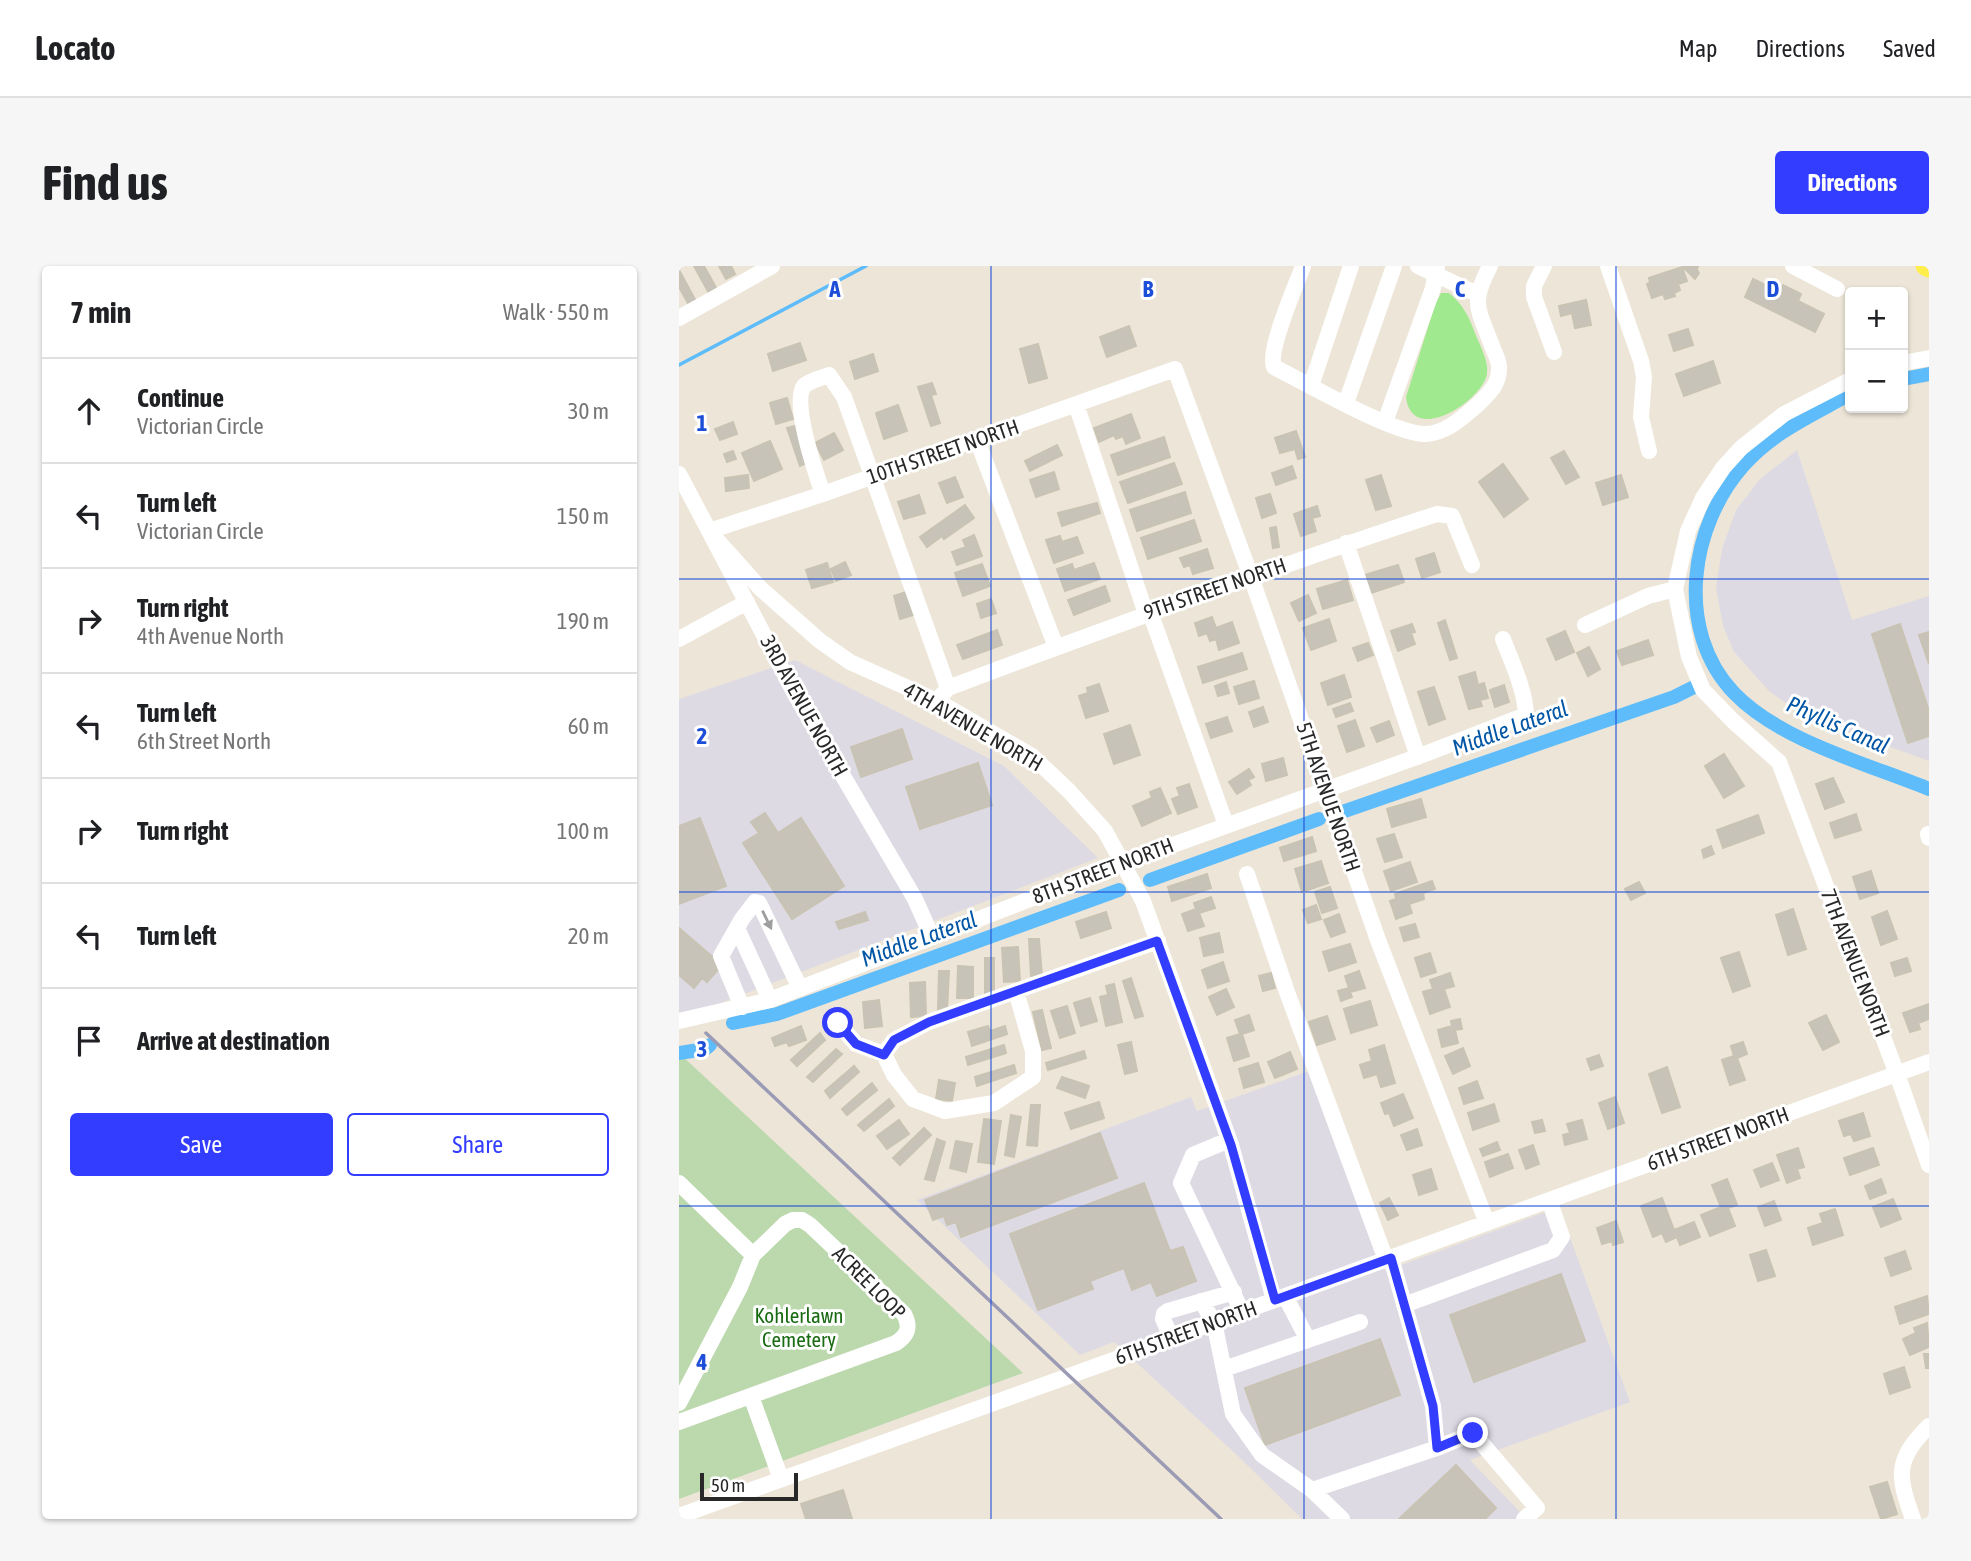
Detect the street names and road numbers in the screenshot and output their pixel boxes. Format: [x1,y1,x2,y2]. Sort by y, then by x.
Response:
street label: 10TH STREET NORTH [864,414,1022,488]
street label: 9TH STREET NORTH [1140,552,1289,624]
street label: 3RD AVENUE NORTH [756,631,853,780]
street label: 4TH AVENUE NORTH [900,677,1047,776]
street label: 5TH AVENUE NORTH [1292,719,1366,875]
street label: 8TH STREET NORTH [1029,832,1177,908]
street label: 7TH AVENUE NORTH [1817,885,1895,1040]
street label: 6TH STREET NORTH [1643,1101,1792,1175]
street label: ACREE LOOP [828,1241,911,1324]
street label: 6TH STREET NORTH [1111,1295,1260,1369]

